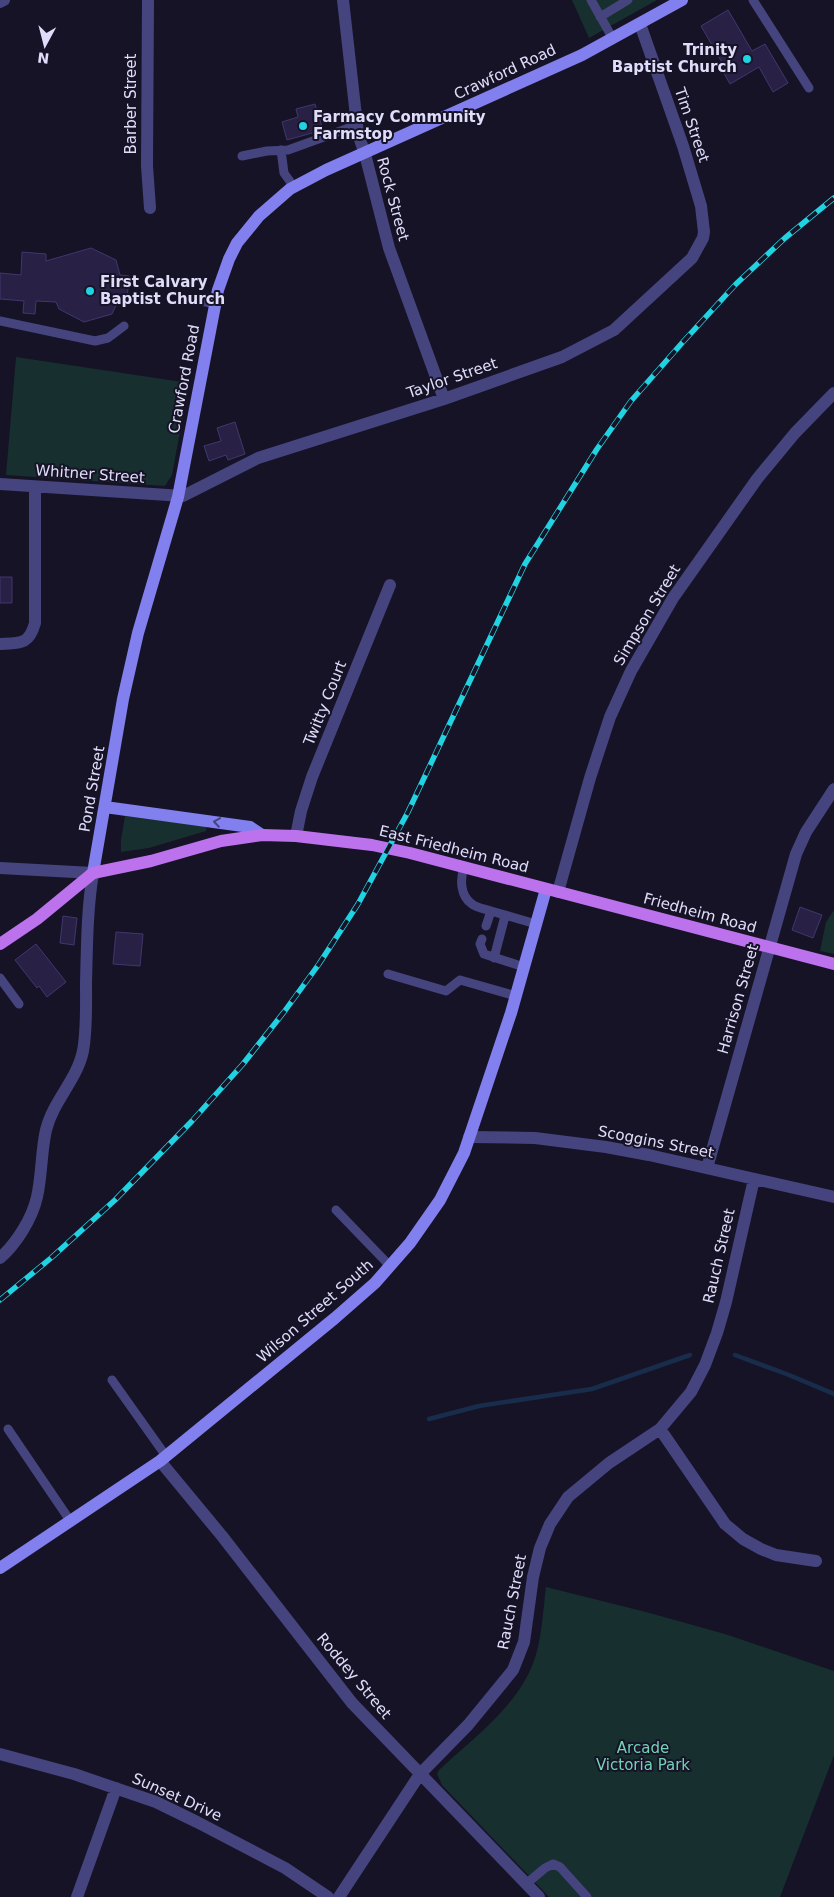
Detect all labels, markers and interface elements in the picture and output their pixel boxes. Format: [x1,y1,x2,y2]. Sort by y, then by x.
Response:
north arrow [20,20,70,70]
street label: Crawford Road [451,41,559,103]
place label: Trinity Baptist Church [612,41,737,76]
text: N [37,49,50,67]
street label: Barber Street [122,53,140,154]
marker: Trinity Baptist Church [741,53,753,65]
street label: Tim Street [670,84,713,165]
place label: Farmacy Community Farmstop [313,108,486,143]
marker: Farmacy Community Farmstop [297,120,309,132]
street label: Rock Street [373,155,413,243]
place label: First Calvary Baptist Church [100,273,225,308]
marker: First Calvary Baptist Church [84,285,96,297]
street label: Crawford Road [165,323,203,435]
street label: Taylor Street [403,354,500,402]
street label: Whitner Street [35,461,145,487]
street label: Simpson Street [610,561,684,669]
street label: Twitty Court [299,658,350,749]
street label: Pond Street [76,744,108,833]
one-way arrow [212,817,220,828]
street label: East Friedheim Road [377,822,531,876]
street label: Friedheim Road [641,889,759,937]
street label: Harrison Street [714,942,762,1056]
street label: Scoggins Street [596,1122,716,1162]
street label: Rauch Street [699,1207,739,1305]
street label: Wilson Street South [253,1256,377,1366]
street label: Rauch Street [494,1553,530,1651]
street label: Roddey Street [313,1629,395,1723]
park label: Arcade Victoria Park [596,1739,690,1774]
street label: Sunset Drive [129,1769,225,1825]

